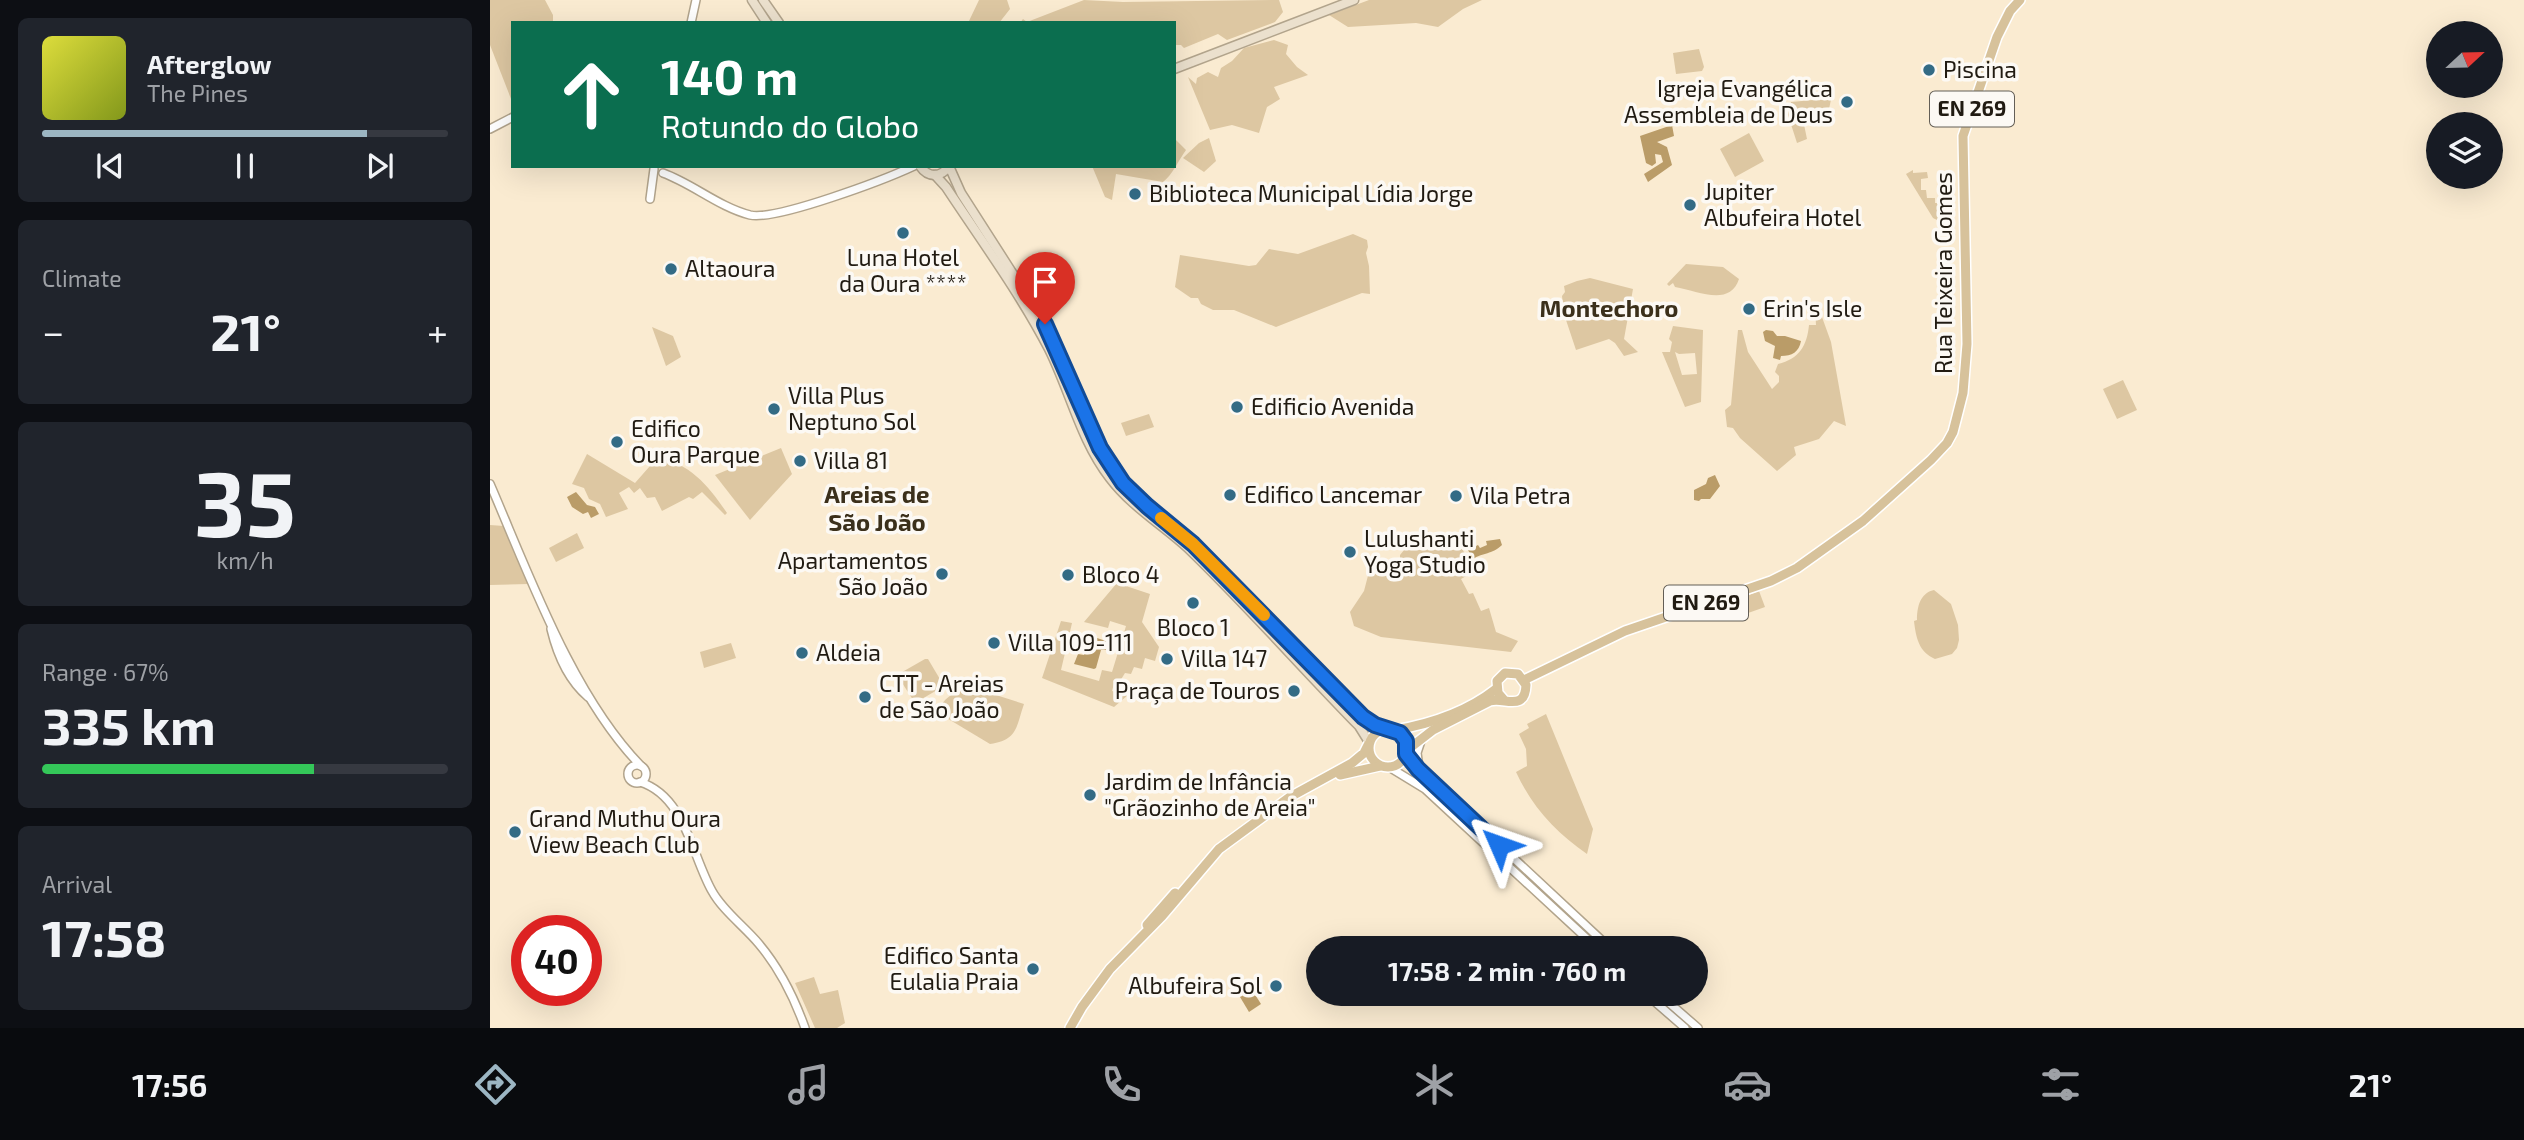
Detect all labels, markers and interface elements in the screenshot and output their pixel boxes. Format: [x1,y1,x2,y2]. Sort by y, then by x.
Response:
north arrow [2426,21,2502,98]
map controls [2426,21,2503,189]
text: 140 m [661,46,798,105]
text: Afterglow [147,48,272,79]
icon: ahead [546,49,637,140]
place label: Piscina [1943,55,2017,83]
marker: Piscina [1921,62,1937,78]
place label: Igreja Evangélica Assembleia de Deus [1624,74,1833,128]
text: The Pines [147,79,248,107]
road number: EN 269 [1930,92,2014,126]
marker: Igreja Evangélica Assembleia de Deus [1839,94,1855,110]
text: Rotundo do Globo [661,106,919,144]
button: layers [2426,112,2503,189]
icon: previous [91,147,129,185]
icon: pause [226,147,264,185]
icon: next [361,147,399,185]
street label: Rua Teixeira Gomes [1929,172,1957,374]
place label: Jupiter Albufeira Hotel [1704,177,1861,231]
place label: Biblioteca Municipal Lídia Jorge [1149,179,1473,207]
marker: Biblioteca Municipal Lídia Jorge [1127,186,1143,202]
marker: Jupiter Albufeira Hotel [1682,197,1698,213]
marker: Luna Hotel da Oura **** [895,225,911,241]
place label: Luna Hotel da Oura **** [839,243,967,297]
pin [1015,252,1075,324]
place label: Altaoura [685,254,775,282]
marker: Altaoura [663,261,679,277]
icon: arrive [1026,263,1064,301]
text: Climate [42,264,122,292]
district label: Montechoro [1540,293,1678,322]
place label: Erin's Isle [1763,294,1862,322]
text: 21° [210,299,281,361]
marker: Erin's Isle [1741,301,1757,317]
text: − [42,308,64,354]
text: + [427,308,448,354]
place label: Villa Plus Neptuno Sol [788,381,916,435]
place label: Edificio Avenida [1251,392,1414,420]
marker: Edificio Avenida [1229,399,1245,415]
marker: Villa Plus Neptuno Sol [766,401,782,417]
place label: Edifico Oura Parque [631,414,760,468]
marker: Edifico Oura Parque [609,434,625,450]
text: 35 [194,446,296,555]
place label: Villa 81 [814,446,888,474]
marker: Villa 81 [792,453,808,469]
district label: Areias de São João [824,479,930,536]
place label: Edifico Lancemar [1244,480,1422,508]
place label: Vila Petra [1470,481,1571,509]
marker: Edifico Lancemar [1222,487,1238,503]
marker: Vila Petra [1448,488,1464,504]
place label: Lulushanti Yoga Studio [1364,524,1486,578]
marker: Lulushanti Yoga Studio [1342,544,1358,560]
text: km/h [216,546,274,574]
place label: Apartamentos São João [778,546,928,600]
place label: Bloco 4 [1082,560,1160,588]
marker: Apartamentos São João [934,566,950,582]
marker: Bloco 4 [1060,567,1076,583]
road number: EN 269 [1664,586,1748,620]
marker: Bloco 1 [1185,595,1201,611]
place label: Bloco 1 [1157,613,1229,641]
place label: Villa 109-111 [1008,628,1132,656]
marker: Villa 109-111 [986,635,1002,651]
place label: Aldeia [816,638,881,666]
place label: Villa 147 [1181,644,1267,672]
marker: Aldeia [794,645,810,661]
marker: Villa 147 [1159,651,1175,667]
text: Range · 67% [42,658,168,686]
place label: CTT - Areias de São João [879,669,1004,723]
place label: Praça de Touros [1115,676,1280,705]
marker: Praça de Touros [1286,683,1302,699]
marker: CTT - Areias de São João [857,689,873,705]
text: 335 km [42,693,216,755]
place label: Jardim de Infância "Grãozinho de Areia" [1104,767,1316,821]
marker: Jardim de Infância "Grãozinho de Areia" [1082,787,1098,803]
place label: Grand Muthu Oura View Beach Club [529,804,721,858]
position arrow [1462,808,1536,882]
marker: Grand Muthu Oura View Beach Club [507,824,523,840]
text: Arrival [42,870,112,898]
text: 17:58 [42,905,166,967]
speed limit sign: 40 [511,915,602,1006]
place label: Edifico Santa Eulalia Praia [884,941,1019,995]
text: 17:58 · 2 min · 760 m [1388,955,1626,986]
marker: Edifico Santa Eulalia Praia [1025,961,1041,977]
place label: Albufeira Sol [1128,971,1262,999]
marker: Albufeira Sol [1268,978,1284,994]
icon: directions [471,1060,520,1109]
icon: music [784,1060,833,1109]
icon: phone [1097,1060,1146,1109]
icon: climate [1410,1060,1459,1109]
icon: car [1723,1060,1772,1109]
icon: filters [2036,1060,2085,1109]
text: 17:56 [132,1065,207,1103]
text: 21° [2349,1065,2392,1103]

